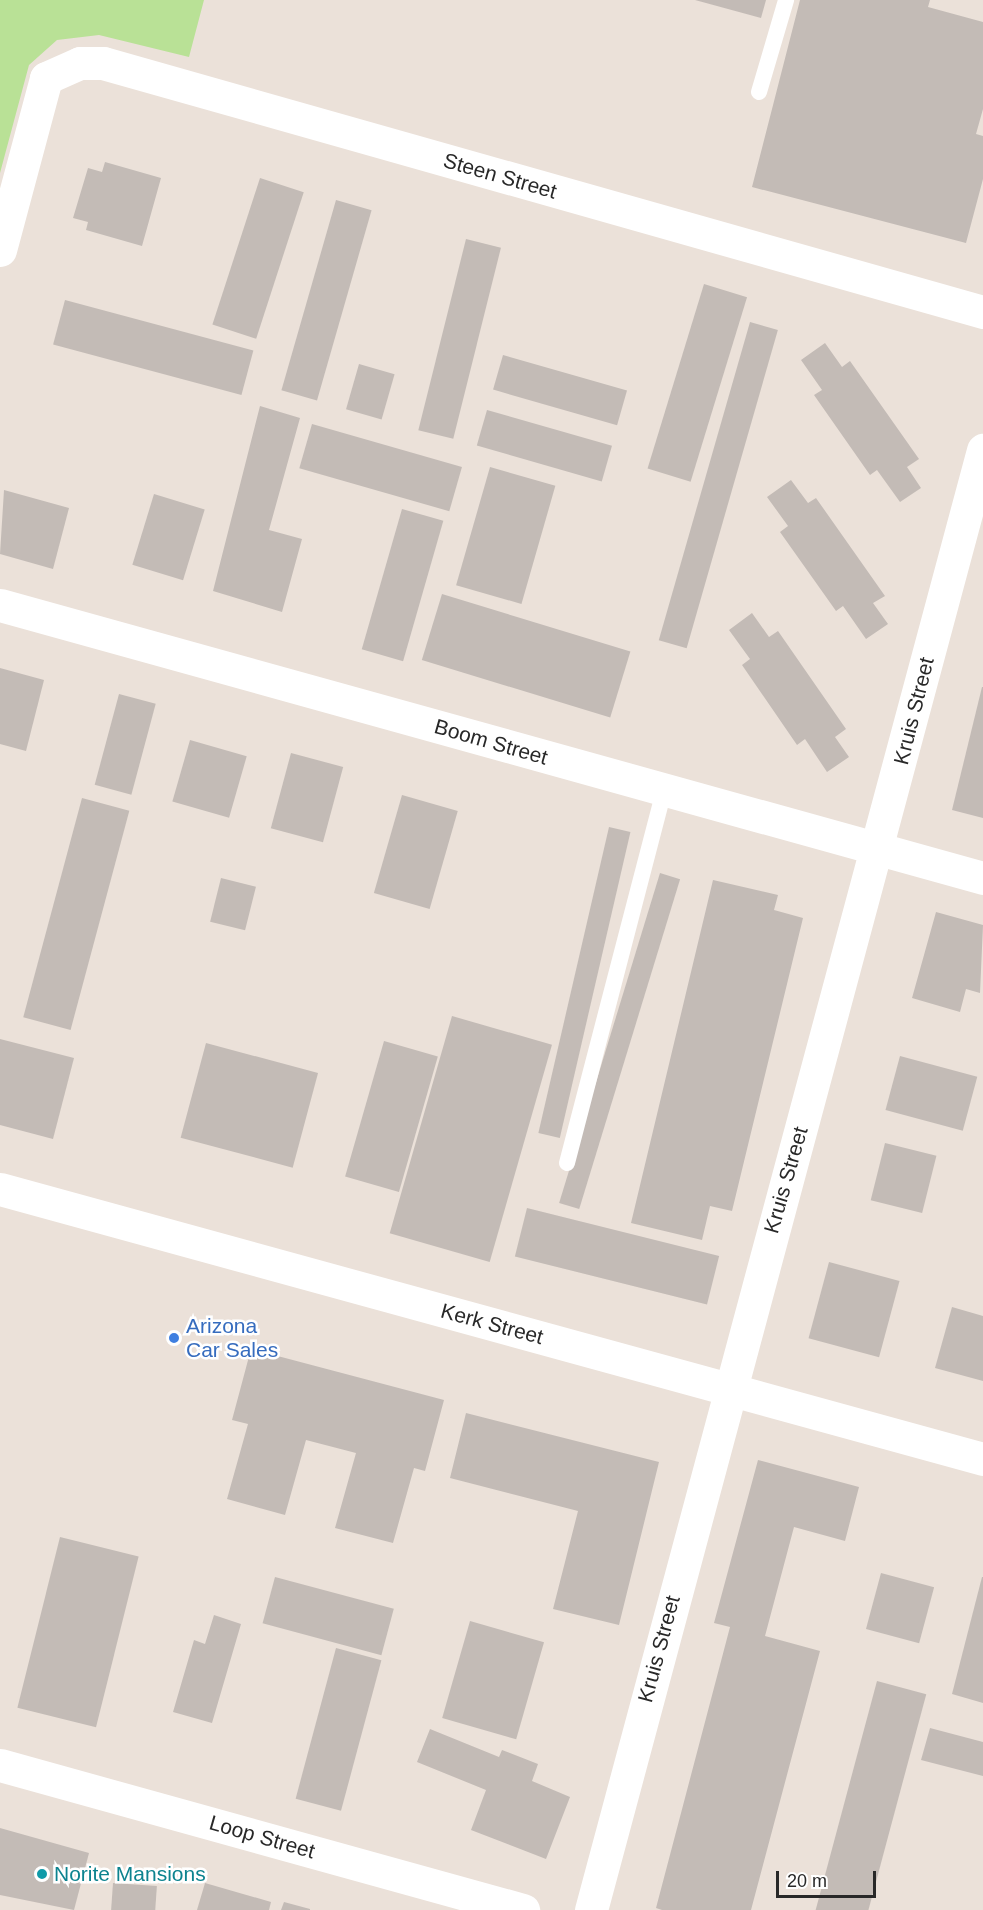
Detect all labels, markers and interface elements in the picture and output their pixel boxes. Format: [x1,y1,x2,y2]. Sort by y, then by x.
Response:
street label: Steen Street [440,148,560,204]
street label: Kruis Street [889,655,939,767]
street label: Boom Street [431,714,551,770]
street label: Kruis Street [759,1124,813,1236]
street label: Kerk Street [438,1298,546,1350]
place label: Arizona Car Sales [186,1313,278,1363]
marker: Arizona Car Sales [167,1331,181,1345]
street label: Kruis Street [633,1593,685,1705]
street label: Loop Street [206,1810,318,1864]
scale bar [779,1859,880,1897]
place label: Norite Mansions [54,1861,206,1887]
marker: Norite Mansions [35,1867,49,1881]
text: 20 m [787,1871,827,1891]

